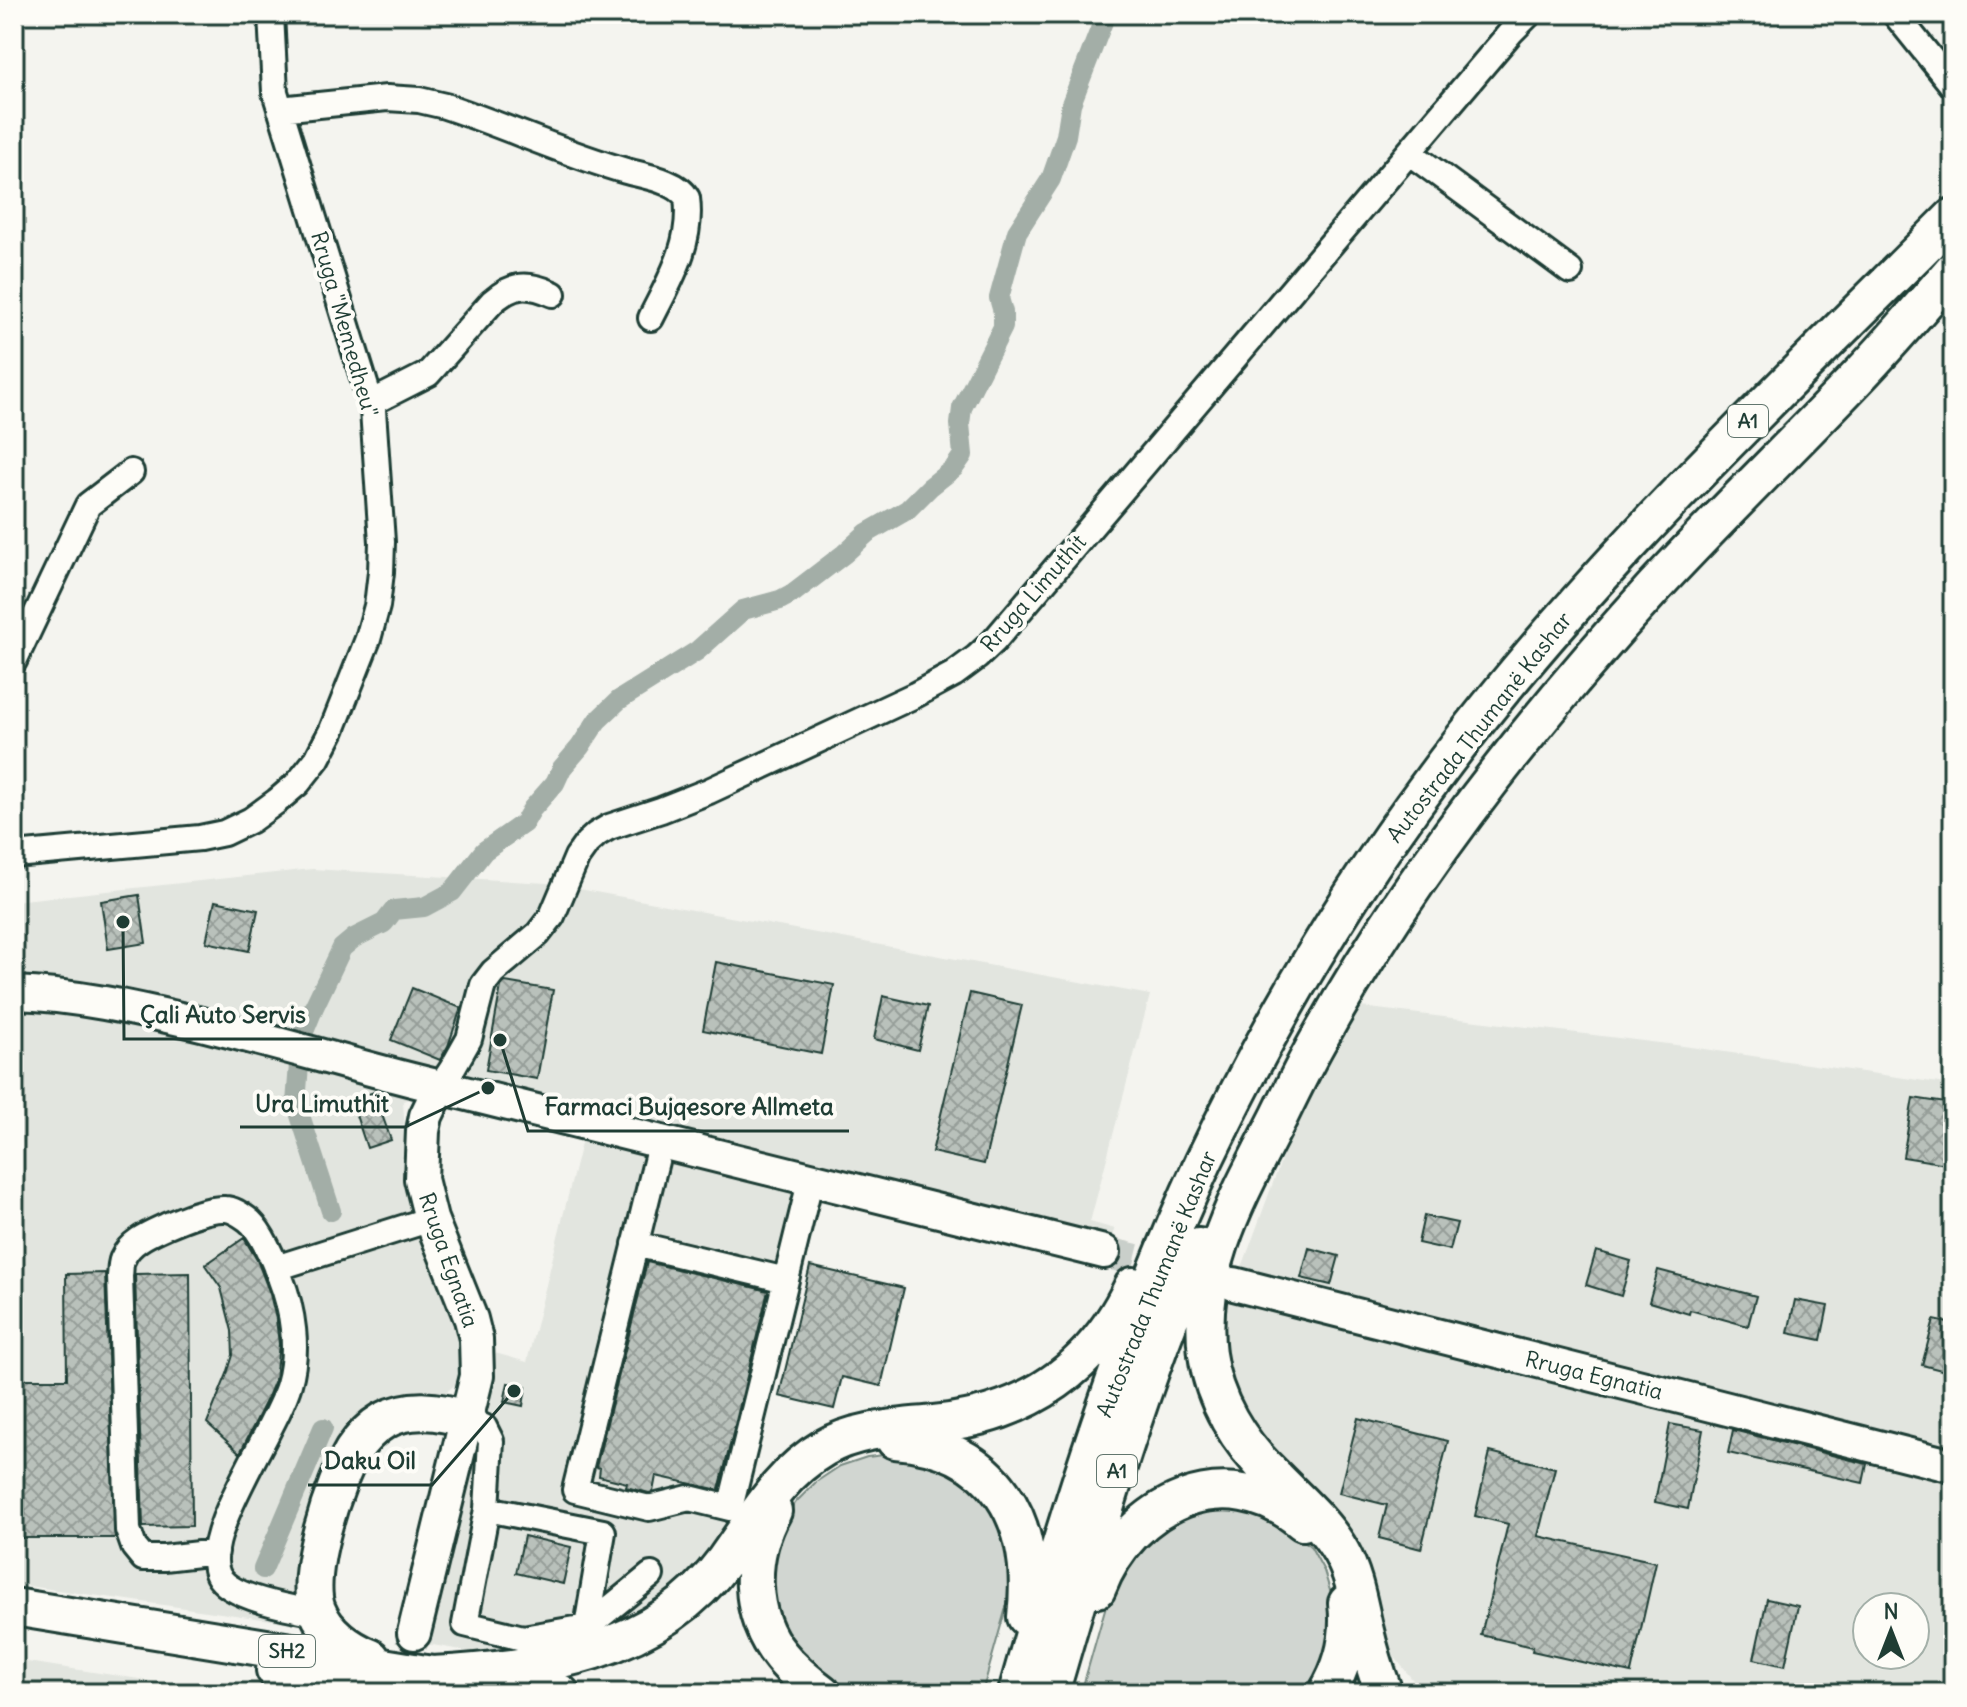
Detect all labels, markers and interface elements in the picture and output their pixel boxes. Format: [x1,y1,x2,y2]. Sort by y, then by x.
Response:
street label: Rruga "Memedheu" [305,228,385,420]
road number: A1 [1728,405,1768,437]
street label: Rruga Limuthit [974,528,1092,658]
street label: Autostrada Thumanë Kashar [1380,606,1578,848]
callout: Çali Auto Servis [124,991,322,1039]
text: Çali Auto Servis [140,999,306,1029]
callout: Ura Limuthit [240,1079,405,1127]
callout: Farmaci Bujqesore Allmeta [528,1083,849,1131]
text: Ura Limuthit [255,1088,390,1118]
text: Farmaci Bujqesore Allmeta [544,1091,834,1121]
street label: Autostrada Thumanë Kashar [1090,1147,1222,1421]
street label: Rruga Egnatia [413,1189,485,1331]
street label: Rruga Egnatia [1522,1344,1666,1406]
callout: Daku Oil [308,1437,432,1485]
text: Daku Oil [324,1445,416,1475]
road number: A1 [1097,1455,1137,1487]
north arrow [1851,1591,1931,1671]
text: N [1883,1597,1899,1625]
road number: SH2 [259,1635,315,1667]

